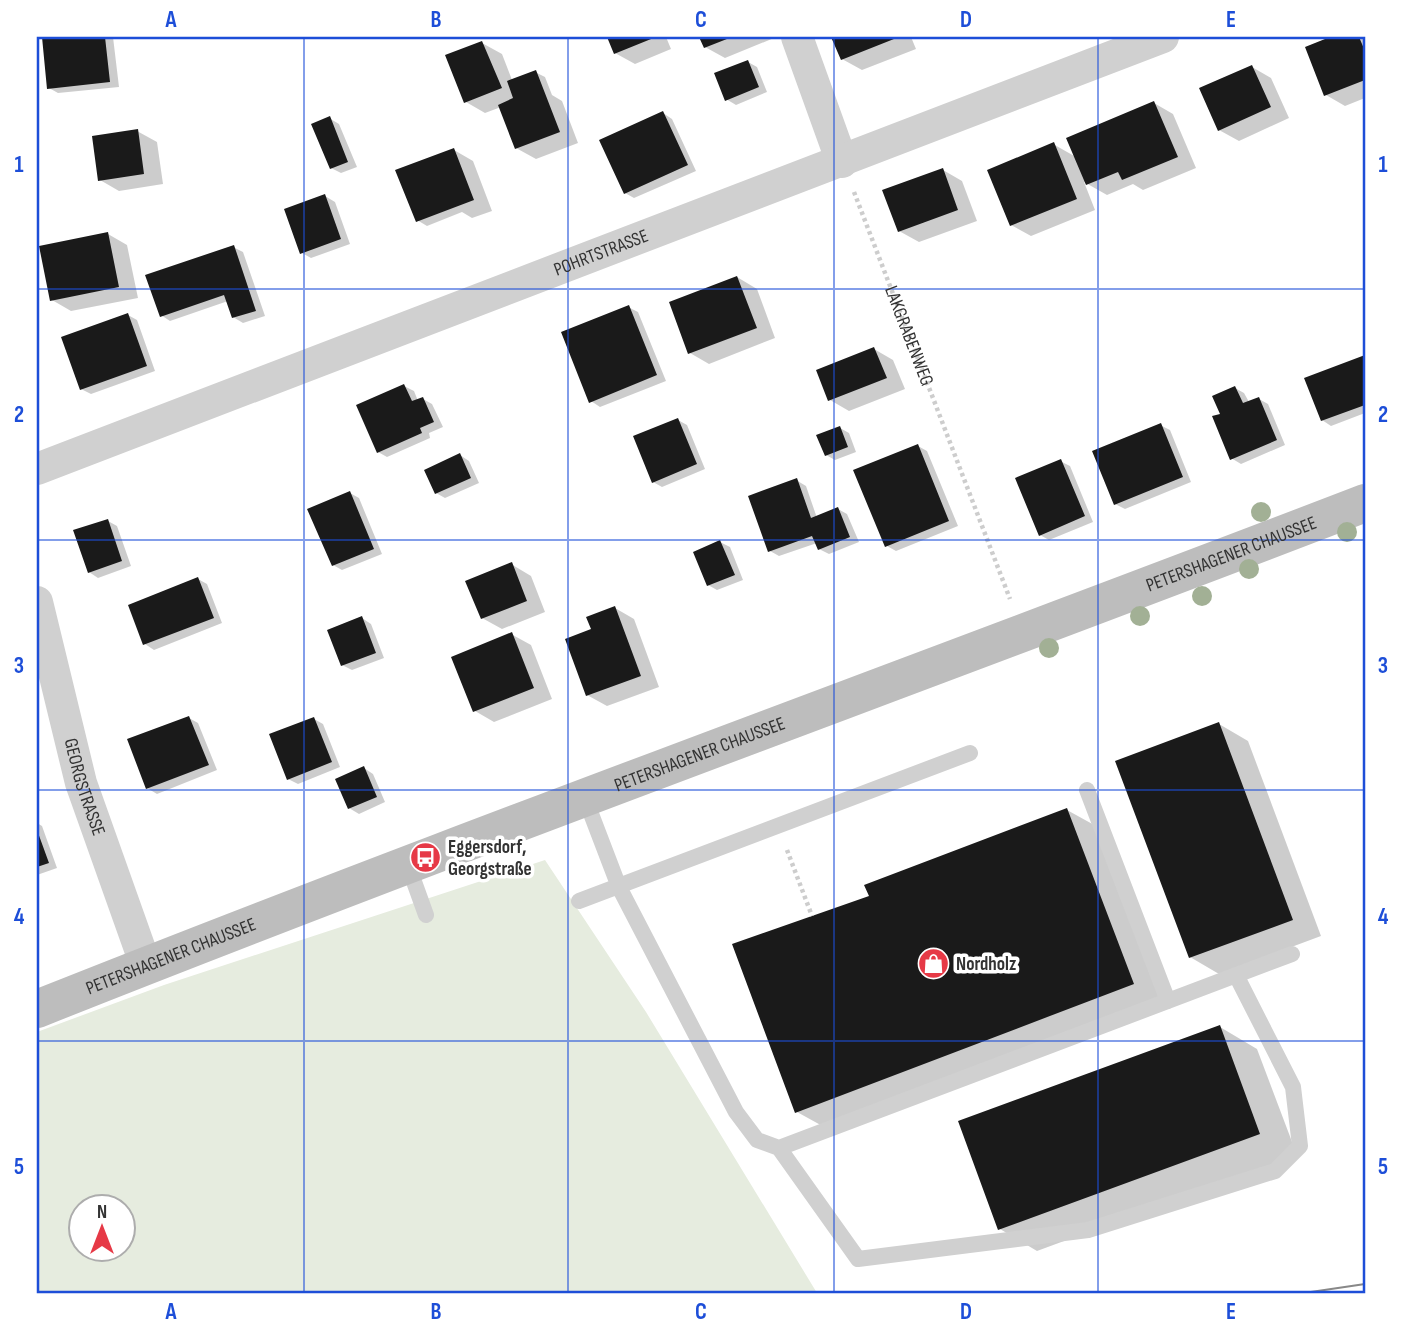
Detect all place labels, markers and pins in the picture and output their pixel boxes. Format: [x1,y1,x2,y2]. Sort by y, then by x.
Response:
place label: Eggersdorf, Georgstraße [448,836,532,881]
bus stop icon: Eggersdorf, Georgstraße [408,841,442,875]
shop icon: Nordholz [916,947,950,981]
place label: Nordholz [956,953,1016,976]

